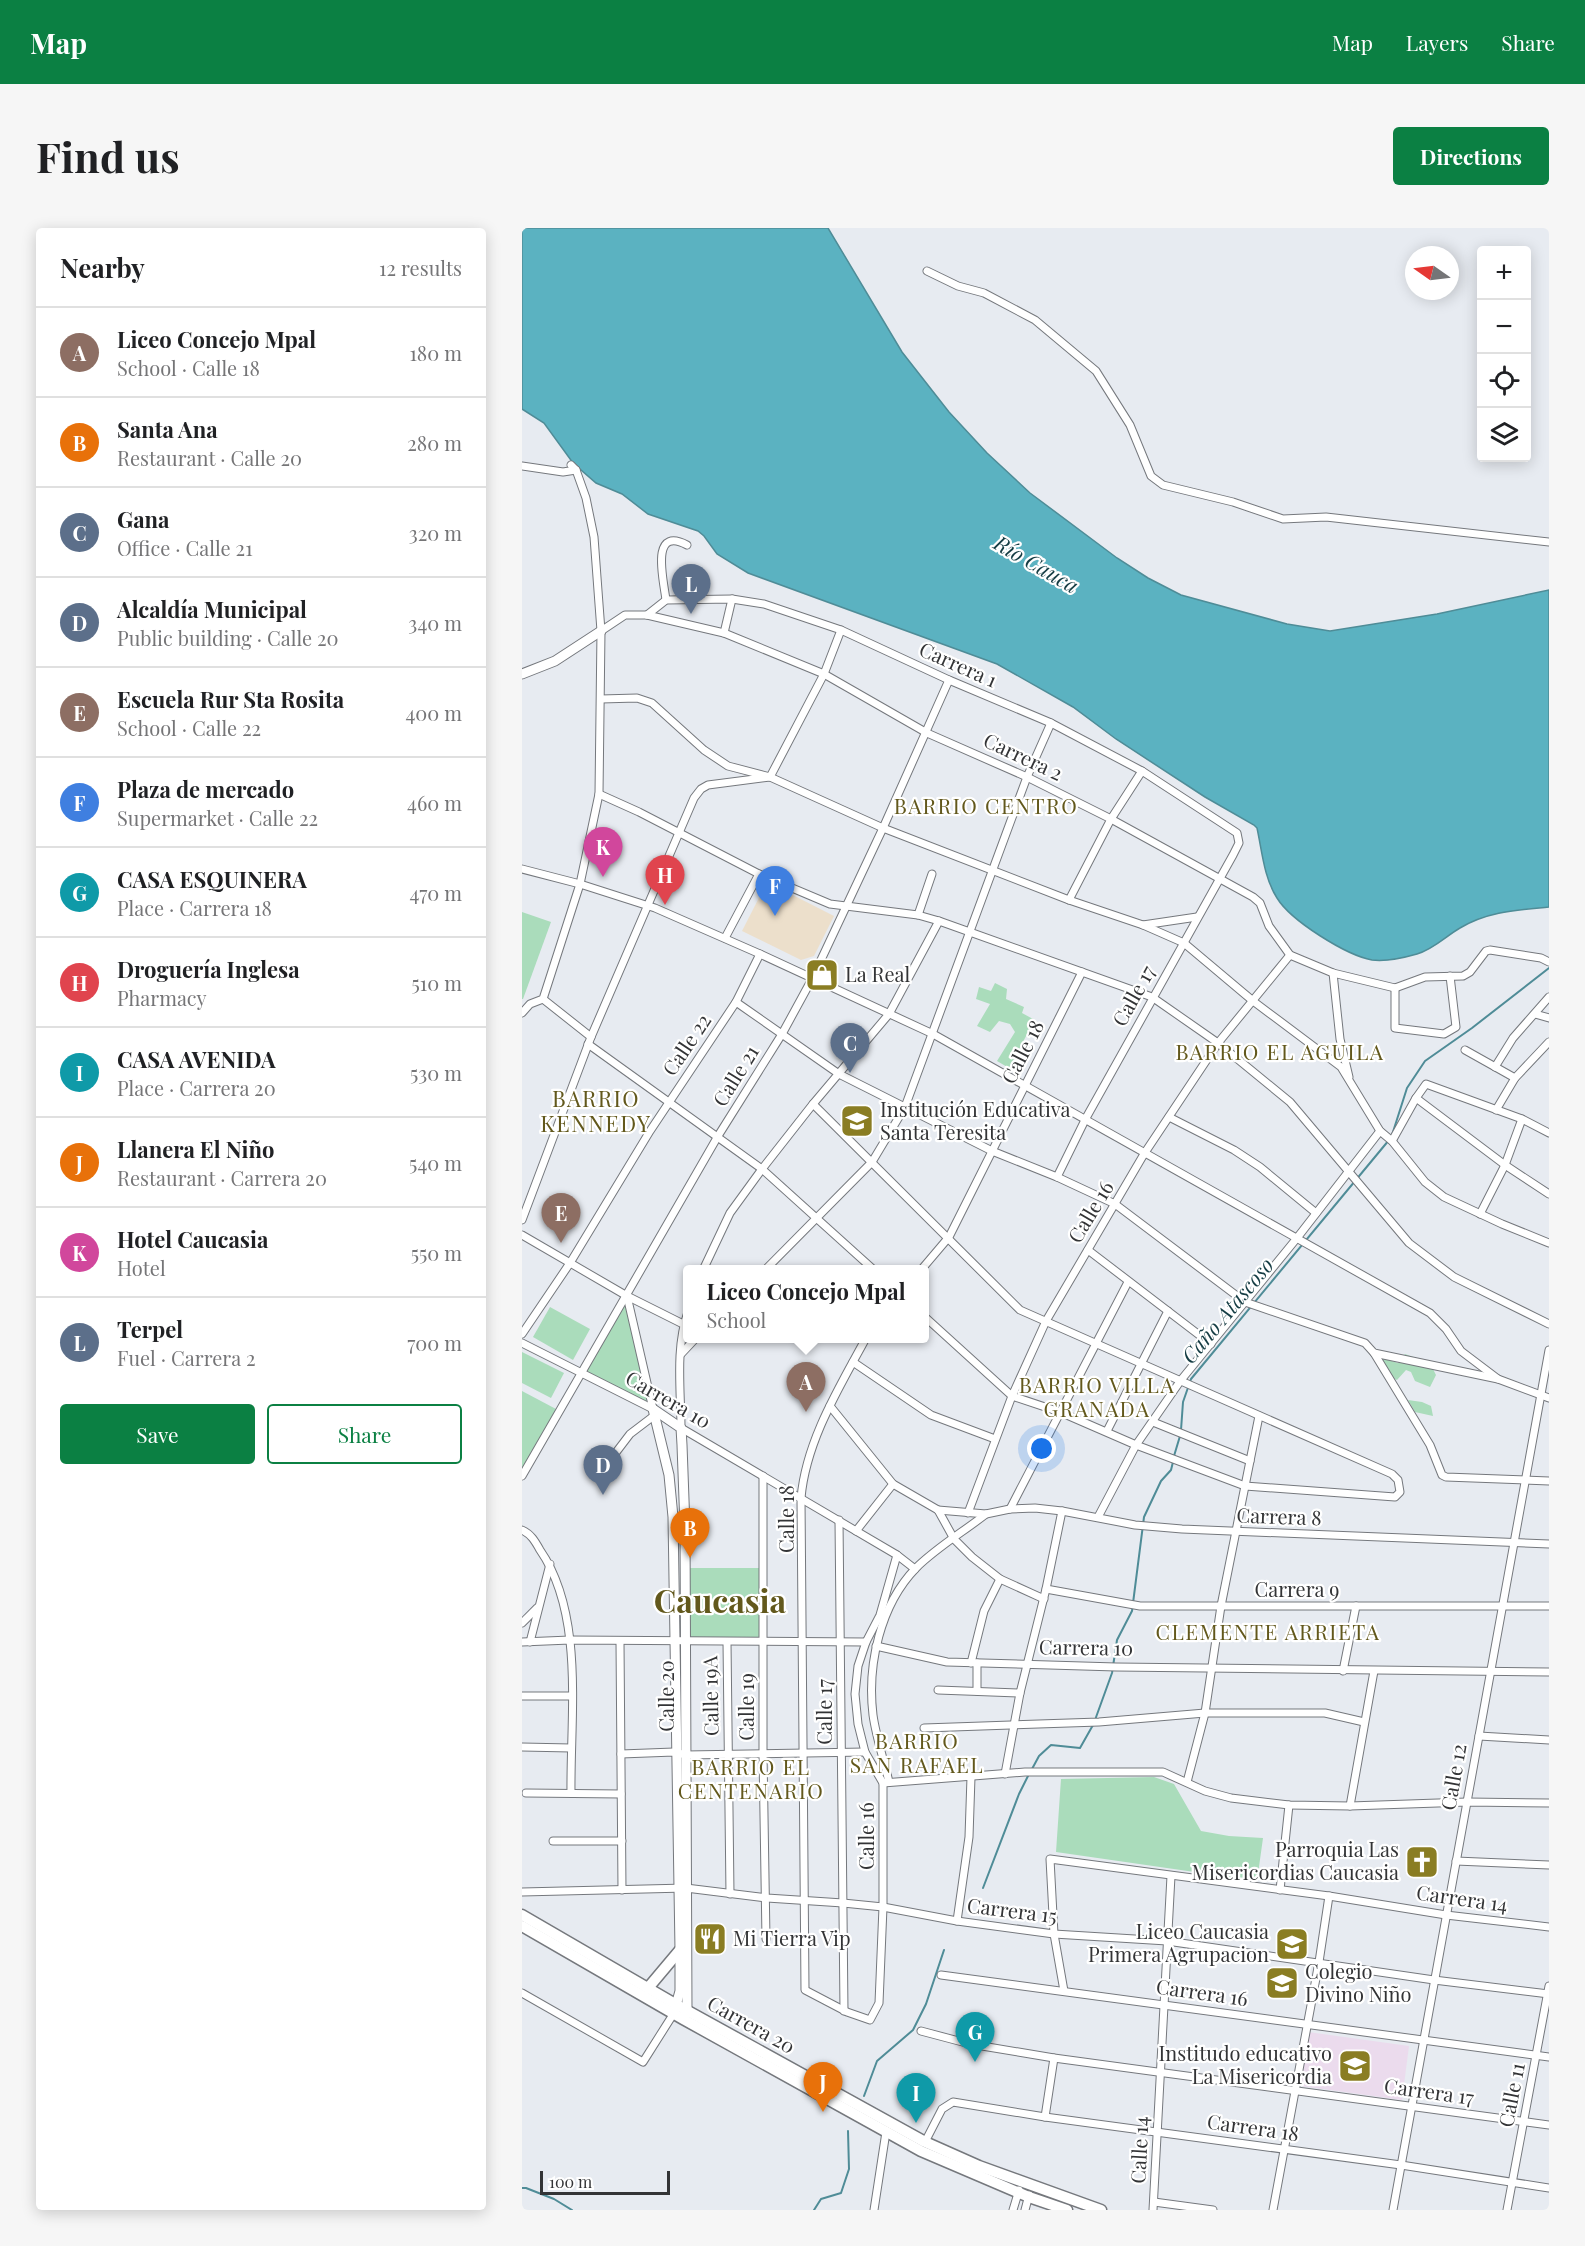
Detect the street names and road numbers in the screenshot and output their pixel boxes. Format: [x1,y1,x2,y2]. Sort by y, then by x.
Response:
street label: Carrera 1 [916,635,1002,693]
street label: Carrera 2 [980,726,1068,786]
street label: Calle 17 [1105,960,1160,1031]
street label: Calle 22 [655,1008,716,1080]
street label: Calle 18 [994,1015,1049,1088]
street label: Calle 21 [706,1040,764,1111]
street label: Calle 16 [1061,1175,1119,1247]
street label: Carrera 10 [621,1363,716,1434]
street label: Calle 18 [772,1485,799,1553]
street label: Carrera 8 [1236,1501,1322,1530]
street label: Carrera 9 [1254,1575,1340,1602]
street label: Carrera 10 [1039,1632,1133,1661]
street label: Calle 19A [695,1655,724,1736]
street label: Calle 20 [652,1660,679,1732]
street label: Calle 19 [732,1673,759,1741]
street label: Calle 17 [810,1679,837,1745]
street label: Calle 12 [1433,1741,1472,1812]
street label: Calle 16 [852,1802,879,1870]
street label: Carrera 14 [1415,1878,1510,1917]
street label: Carrera 15 [966,1891,1059,1928]
street label: Carrera 16 [1154,1972,1250,2011]
street label: Carrera 20 [703,1989,800,2059]
street label: Calle 11 [1491,2060,1530,2129]
street label: Carrera 17 [1383,2071,1476,2110]
street label: Carrera 18 [1205,2107,1301,2146]
street label: Calle 14 [1123,2115,1154,2184]

